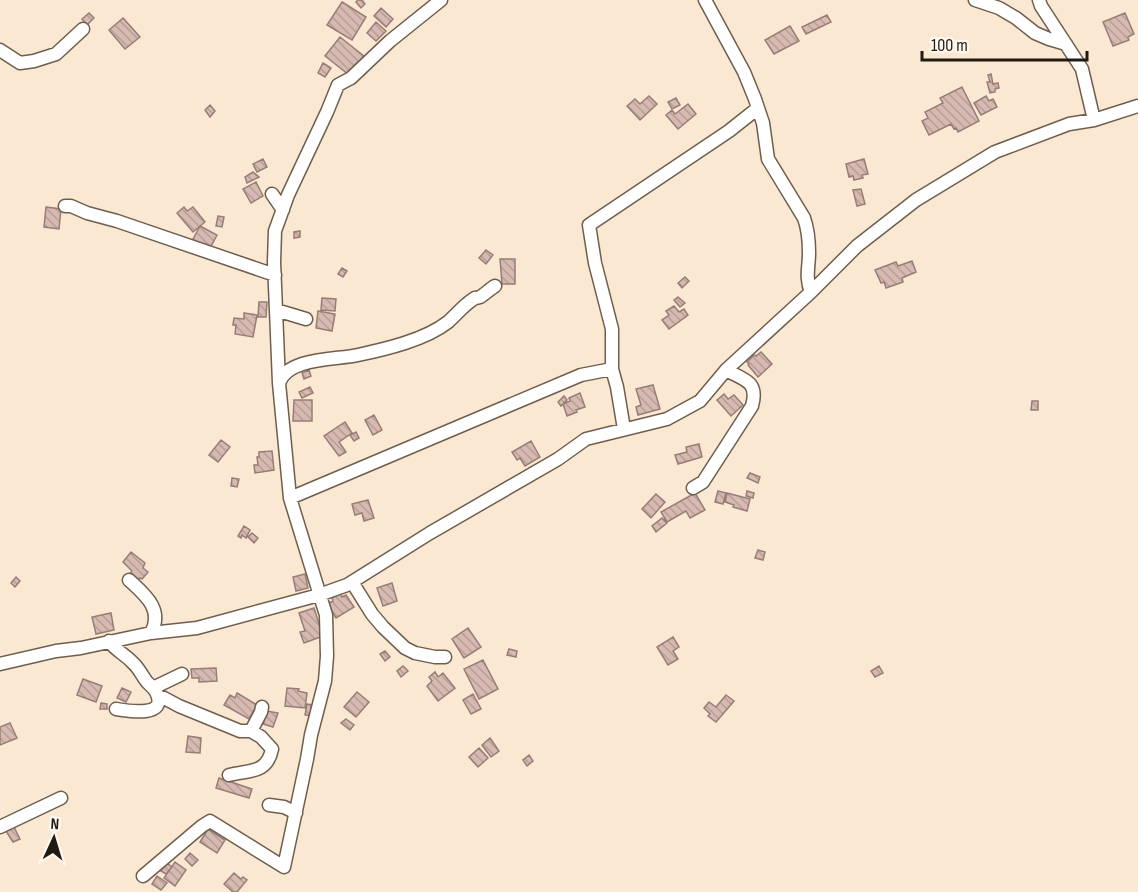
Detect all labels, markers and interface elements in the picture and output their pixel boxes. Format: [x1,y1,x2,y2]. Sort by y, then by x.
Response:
scale bar [922,24,1087,62]
text: 100 m [931,35,968,56]
north arrow [24,808,84,868]
text: N [50,815,60,834]

